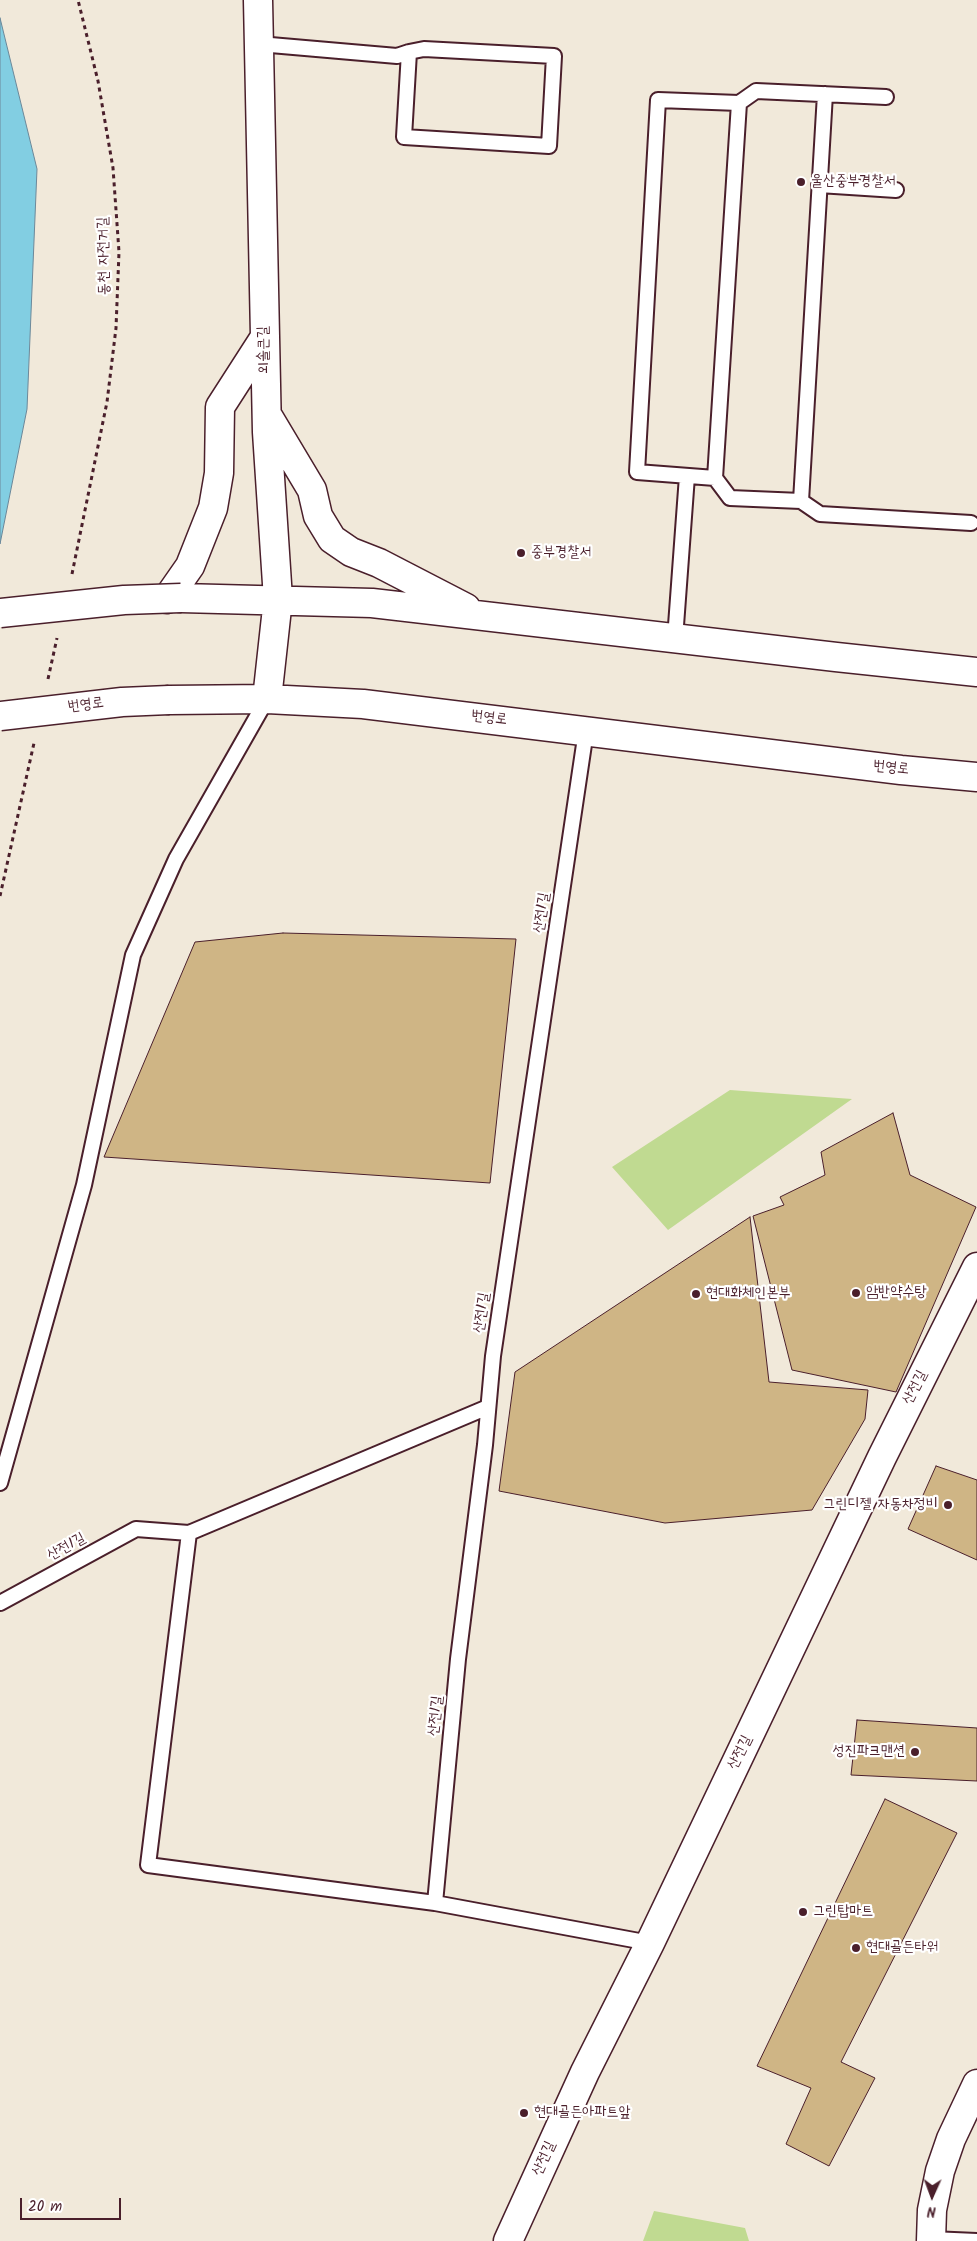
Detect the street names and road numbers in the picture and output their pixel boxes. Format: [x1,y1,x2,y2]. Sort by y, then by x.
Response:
street label: 동천 자전거길 [95,217,115,295]
street label: 외솔큰길 [256,326,274,374]
street label: 번영로 [67,695,105,717]
street label: 번영로 [470,708,508,730]
street label: 번영로 [872,758,910,780]
street label: 산전1길 [531,891,555,935]
street label: 산전1길 [471,1291,495,1335]
street label: 산전길 [900,1368,932,1408]
street label: 산전1길 [45,1530,89,1566]
street label: 산전1길 [426,1695,448,1737]
street label: 산전길 [725,1733,757,1773]
street label: 산전길 [529,2139,561,2179]

